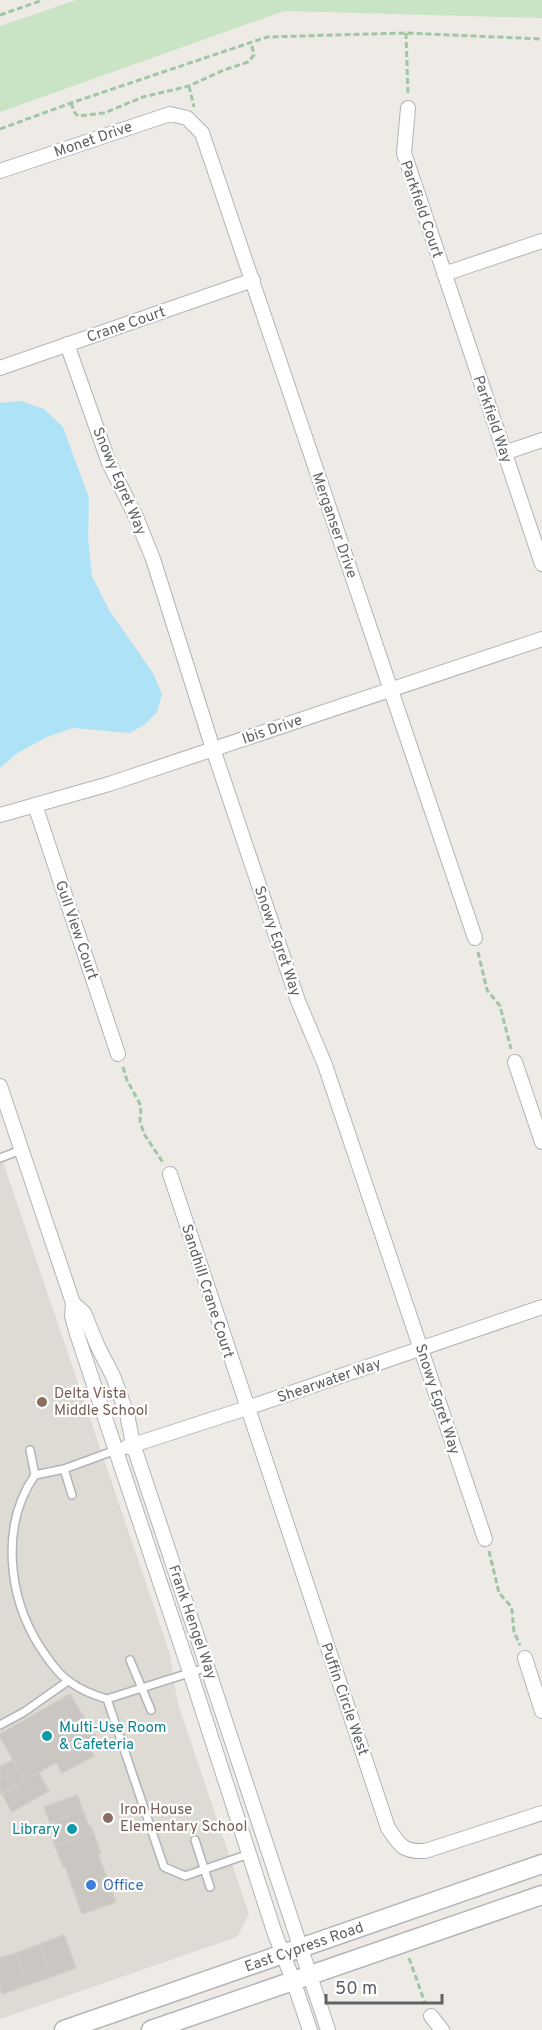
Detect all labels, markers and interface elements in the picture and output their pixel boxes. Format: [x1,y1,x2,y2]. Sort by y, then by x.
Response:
street label: Monet Drive [52,118,135,163]
street label: Parkfield Court [395,158,446,261]
street label: Crane Court [85,303,168,348]
street label: Parkfield Way [468,373,515,466]
street label: Snowy Egret Way [87,425,150,538]
street label: Merganser Drive [307,470,361,581]
street label: Ibis Drive [240,711,305,750]
street label: Gull View Court [50,878,101,983]
street label: Snowy Egret Way [249,884,304,999]
street label: Sandhill Crane Court [176,1222,237,1361]
street label: Snowy Egret Way [410,1342,463,1457]
street label: Shearwater Way [275,1355,384,1408]
place label: Delta Vista Middle School [54,1385,148,1421]
marker: Delta Vista Middle School [35,1395,49,1409]
street label: Frank Hengel Way [163,1563,220,1682]
street label: Puffin Circle West [315,1641,372,1758]
place label: Multi-Use Room & Cafeteria [59,1719,167,1755]
marker: Multi-Use Room & Cafeteria [40,1729,54,1743]
place label: Iron House Elementary School [120,1801,247,1837]
marker: Iron House Elementary School [101,1811,115,1825]
place label: Library [12,1821,60,1840]
marker: Library [65,1822,79,1836]
place label: Office [103,1877,144,1896]
marker: Office [84,1878,98,1892]
street label: East Cypress Road [242,1919,366,1978]
scale bar [326,1967,442,2005]
text: 50 m [335,1978,377,2001]

